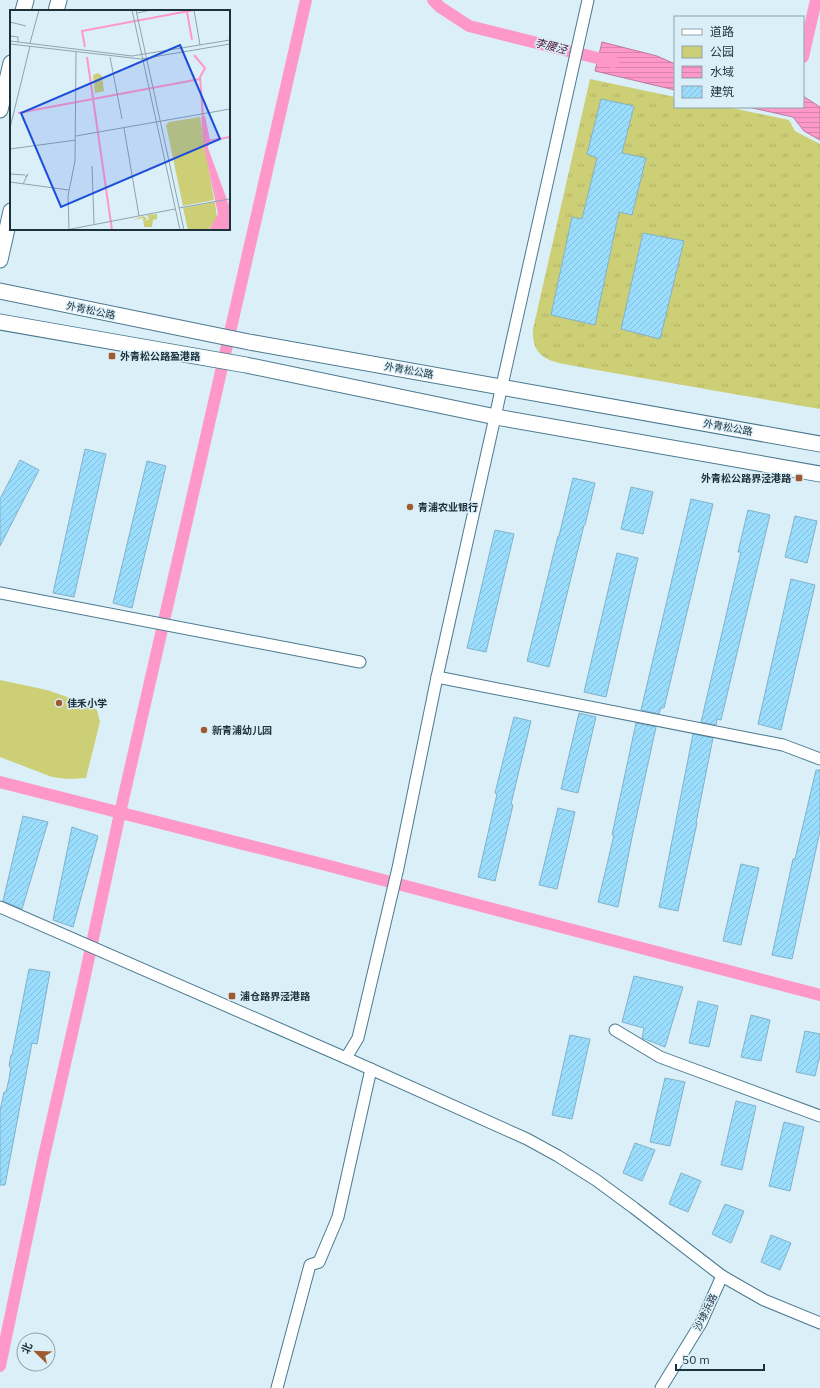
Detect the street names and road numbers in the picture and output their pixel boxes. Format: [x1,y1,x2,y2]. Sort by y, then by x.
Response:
street label: 外青松公路 [65,299,117,322]
street label: 外青松公路 [383,360,435,381]
street label: 外青松公路 [702,417,754,438]
street label: 沙埭浜路 [691,1291,720,1333]

